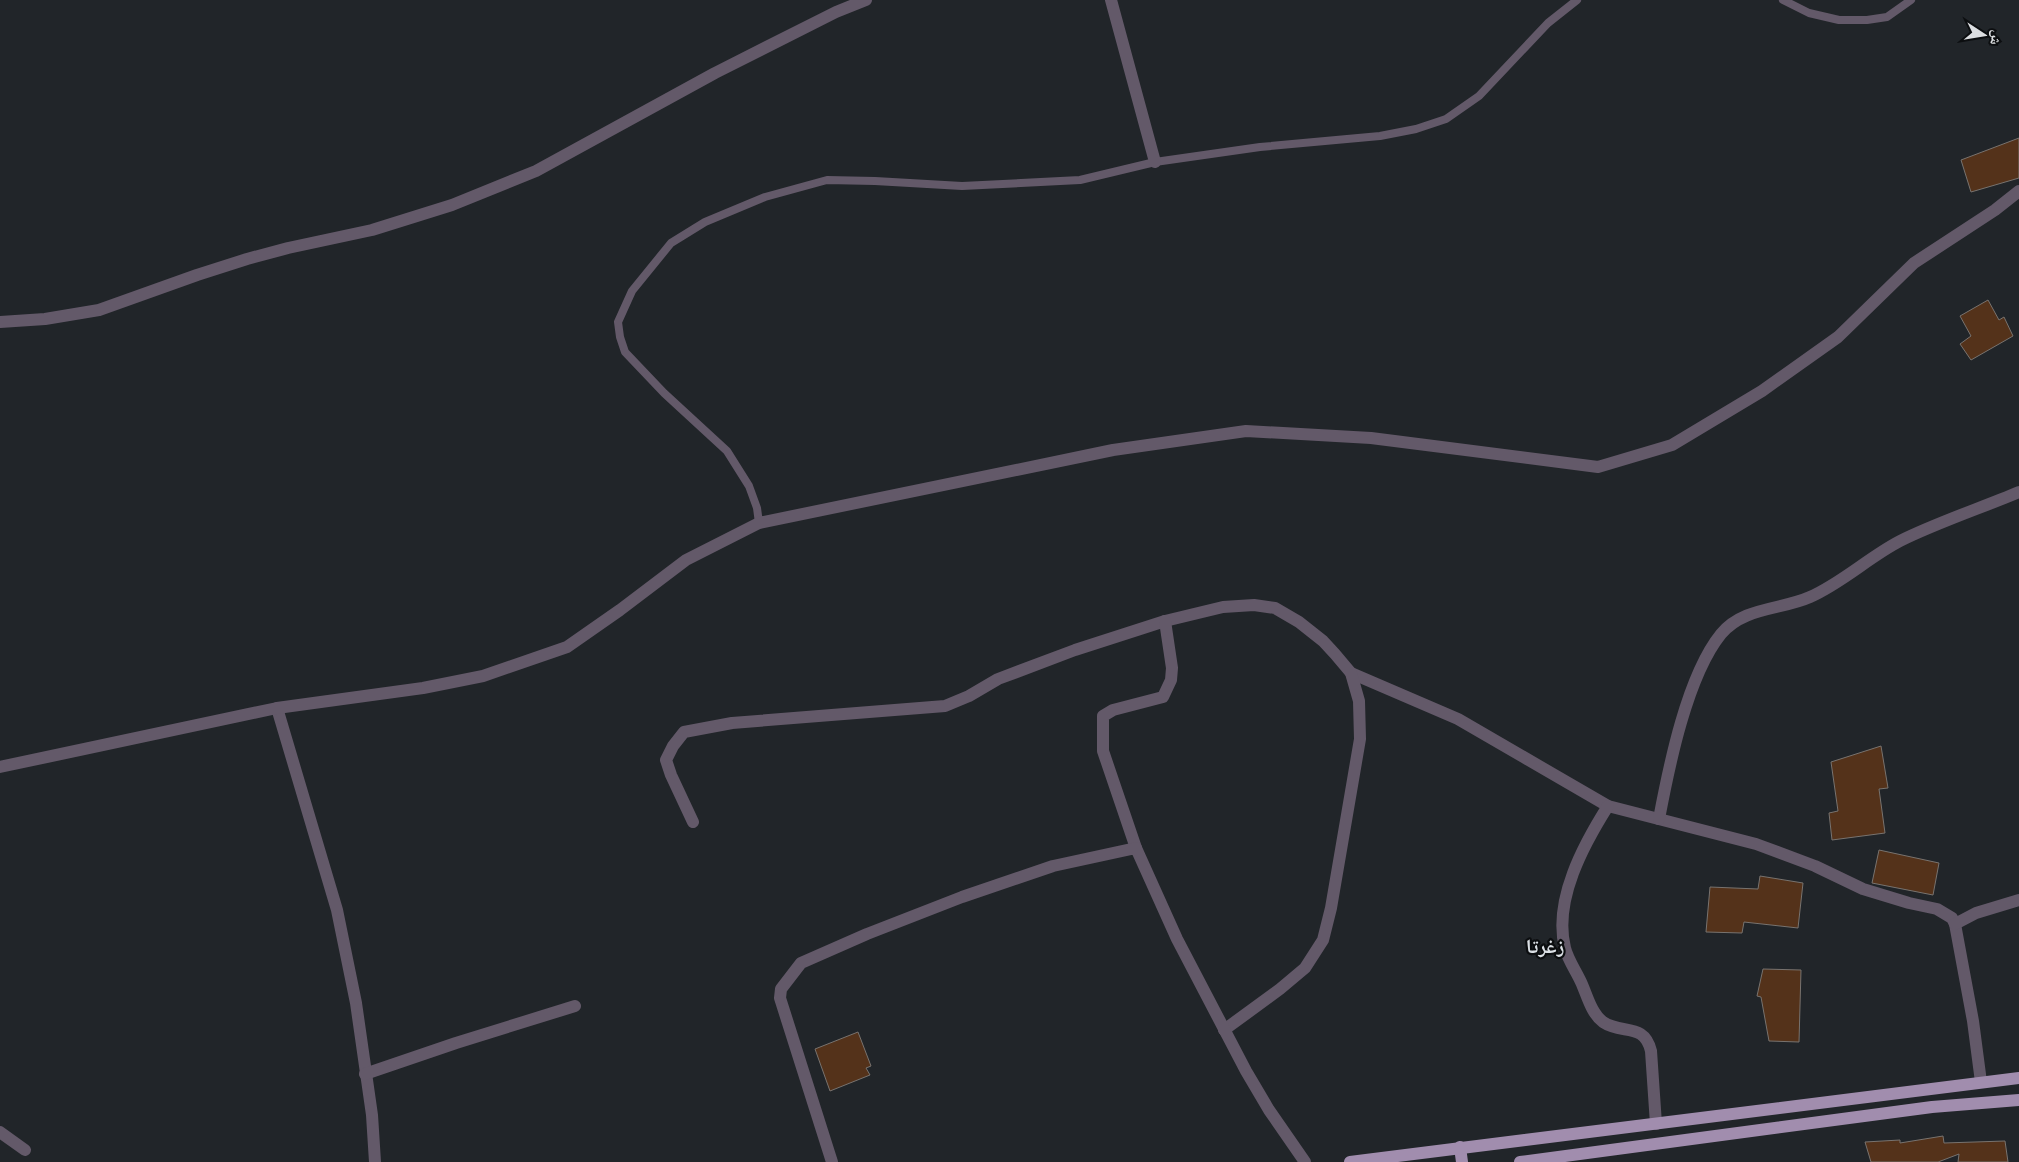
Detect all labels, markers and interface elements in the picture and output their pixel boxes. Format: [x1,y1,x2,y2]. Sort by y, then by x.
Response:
north arrow [1959,10,2009,60]
text: ش [1986,29,2006,47]
district label: زغرتا [1526,934,1564,958]

